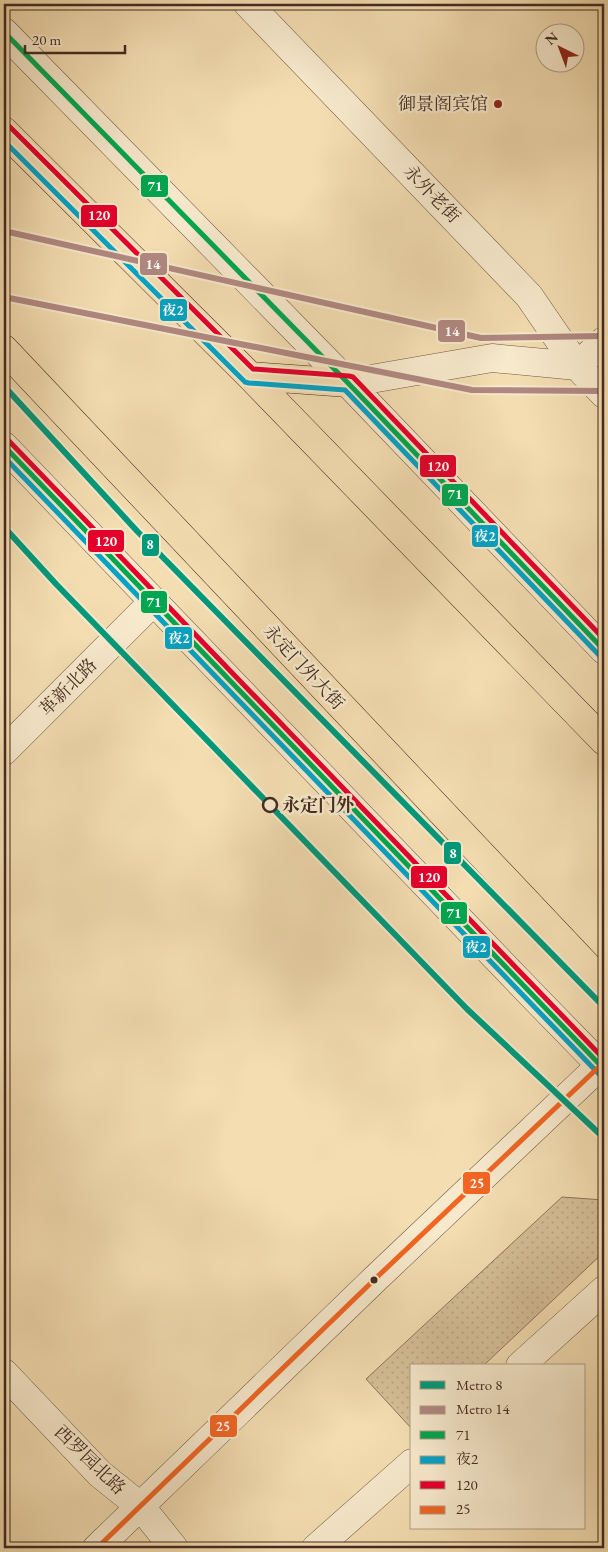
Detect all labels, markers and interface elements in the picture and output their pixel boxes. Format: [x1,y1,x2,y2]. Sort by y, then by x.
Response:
scale bar [25,22,125,54]
north arrow [536,22,586,72]
text: N [541,27,562,49]
text: 20 m [32,30,61,49]
place label: 御景阁宾馆 [398,92,488,115]
marker: 御景阁宾馆 [492,98,504,110]
street label: 永外老街 [399,160,466,228]
line badge: 71 [140,174,169,198]
text: 71 [148,177,162,195]
line badge: 120 [80,204,118,228]
text: 120 [88,206,111,224]
line badge: 14 [139,252,168,276]
text: 14 [146,255,161,273]
line badge: 夜2 [159,298,188,322]
text: 夜2 [162,301,184,319]
line badge: 14 [437,319,466,343]
text: 14 [445,322,460,340]
line badge: 120 [419,454,457,478]
text: 120 [427,457,450,475]
line badge: 71 [441,483,469,507]
text: 71 [448,485,462,503]
line badge: 夜2 [471,524,499,548]
text: 夜2 [474,527,496,545]
line badge: 120 [87,529,125,553]
text: 120 [95,532,118,550]
line badge: 8 [141,533,160,557]
text: 8 [146,535,154,553]
line badge: 71 [140,590,168,614]
text: 71 [147,593,161,611]
street label: 永定门外大街 [259,619,350,714]
line badge: 夜2 [164,626,193,650]
text: 夜2 [168,629,190,647]
street label: 革新北路 [34,653,101,720]
place label: 永定门外 [282,793,354,816]
marker: 永定门外 [262,797,278,813]
line badge: 8 [443,841,462,865]
text: 8 [449,844,457,862]
line badge: 120 [410,865,448,889]
text: 120 [418,868,441,886]
line badge: 71 [440,901,468,925]
text: 71 [447,904,461,922]
line badge: 夜2 [462,935,491,959]
text: 夜2 [465,938,487,956]
line badge: 25 [462,1171,491,1195]
text: 25 [470,1174,484,1192]
unlabelled marker [369,1275,379,1285]
legend [410,1364,586,1530]
text: Metro 8 [456,1375,502,1394]
text: Metro 14 [456,1399,510,1418]
line badge: 25 [209,1414,238,1438]
text: 25 [216,1417,230,1435]
street label: 西罗园北路 [50,1420,131,1499]
text: 71 [456,1425,470,1444]
text: 夜2 [456,1449,479,1468]
text: 120 [456,1475,478,1494]
text: 25 [456,1499,470,1518]

